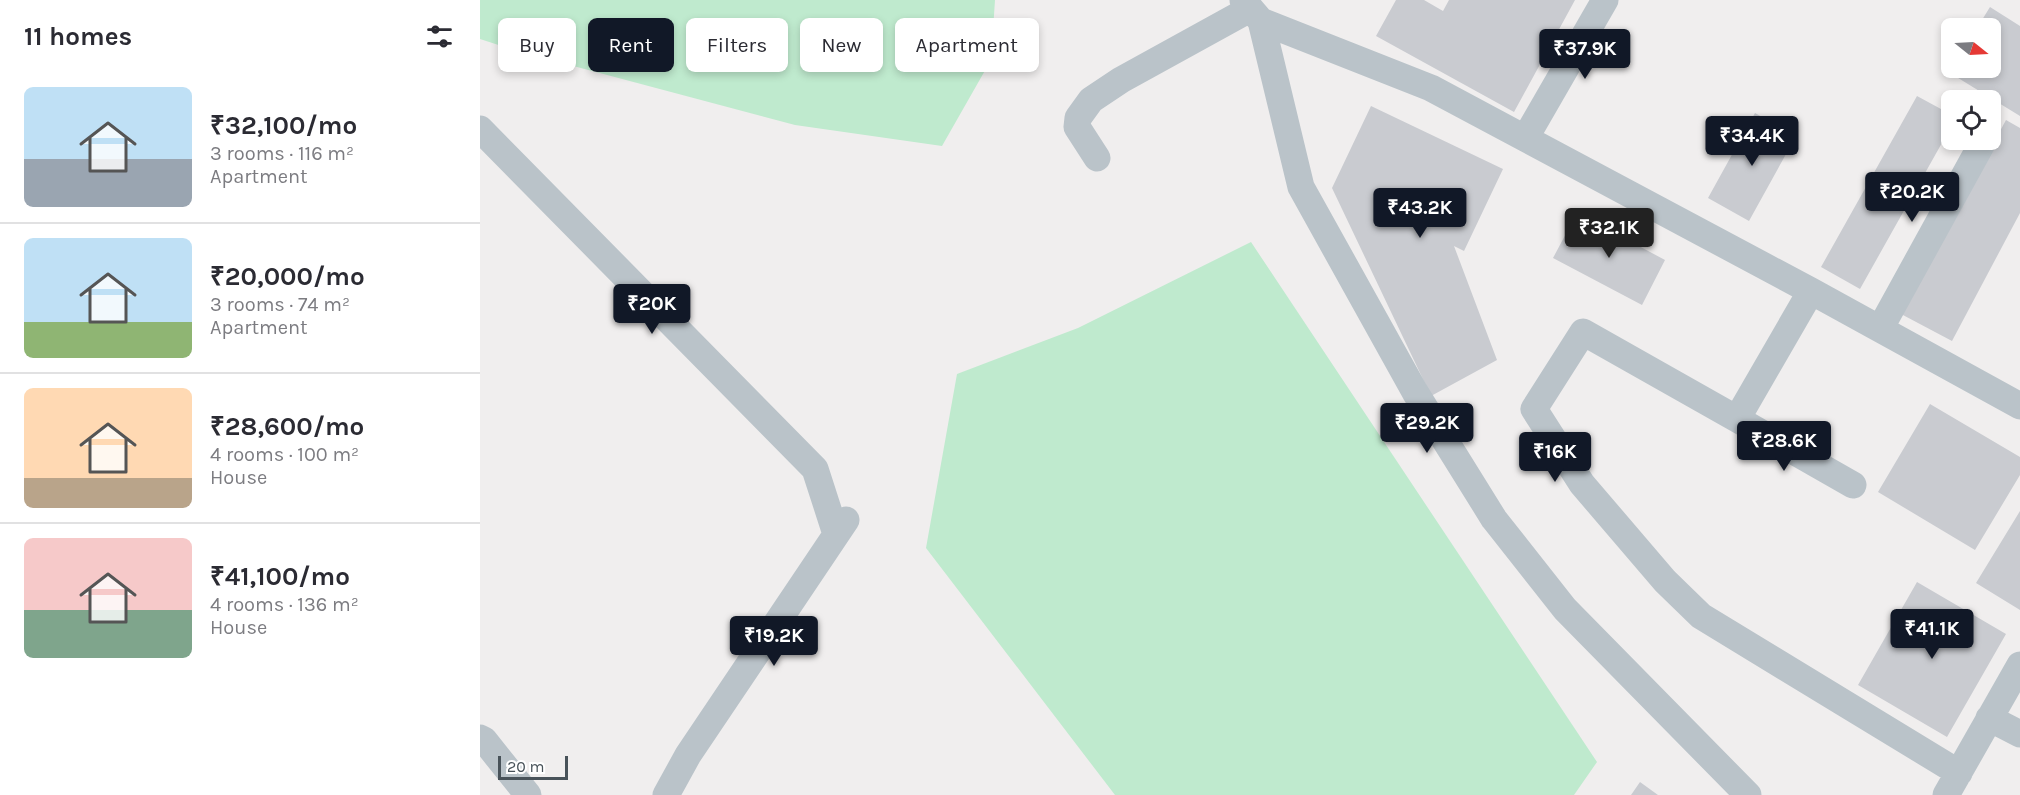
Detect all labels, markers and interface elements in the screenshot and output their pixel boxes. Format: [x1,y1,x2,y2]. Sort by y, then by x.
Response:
chip: Buy [498,18,576,72]
chip: Rent [588,18,674,72]
chip: Filters [686,18,788,72]
chip: New [800,18,883,72]
chip: Apartment [895,18,1039,72]
north arrow [1941,18,2001,78]
map controls [1941,18,2001,150]
icon: filters [423,20,456,53]
text: 11 homes [24,21,132,52]
pin: ₹37.9K [1536,29,1634,80]
text: ₹37.9K [1553,37,1617,60]
button: locate [1941,90,2001,150]
text: ₹32,100/mo [210,110,357,141]
icon: home [72,111,144,183]
pin: ₹34.4K [1703,116,1801,167]
text: ₹34.4K [1719,124,1785,147]
text: 3 rooms · 116 m² [210,142,354,165]
text: Apartment [210,165,308,188]
pin: ₹20.2K [1863,172,1961,223]
text: ₹20.2K [1879,180,1945,203]
pin: ₹43.2K [1371,188,1469,239]
text: ₹43.2K [1387,196,1453,219]
pin: ₹32.1K [1560,208,1658,259]
text: ₹32.1K [1579,216,1639,239]
text: ₹20,000/mo [210,261,365,292]
icon: home [72,262,144,334]
pin: ₹20K [616,284,688,335]
text: ₹20K [627,292,677,315]
text: 3 rooms · 74 m² [210,293,350,316]
text: Apartment [210,316,308,339]
pin: ₹29.2K [1378,403,1476,454]
text: ₹28,600/mo [210,411,364,442]
text: ₹29.2K [1394,411,1460,434]
icon: home [72,412,144,484]
pin: ₹28.6K [1735,421,1833,472]
text: ₹28.6K [1751,429,1817,452]
pin: ₹16K [1519,432,1591,483]
text: ₹16K [1533,440,1577,463]
text: 4 rooms · 100 m² [210,443,359,466]
text: House [210,466,267,489]
text: ₹41,100/mo [210,561,350,592]
icon: home [72,562,144,634]
text: 4 rooms · 136 m² [210,593,359,616]
pin: ₹41.1K [1883,609,1981,660]
text: House [210,616,267,639]
pin: ₹19.2K [725,616,823,667]
text: ₹41.1K [1905,617,1959,640]
text: ₹19.2K [744,624,804,647]
scale bar [498,753,568,780]
text: 20 m [507,757,545,776]

